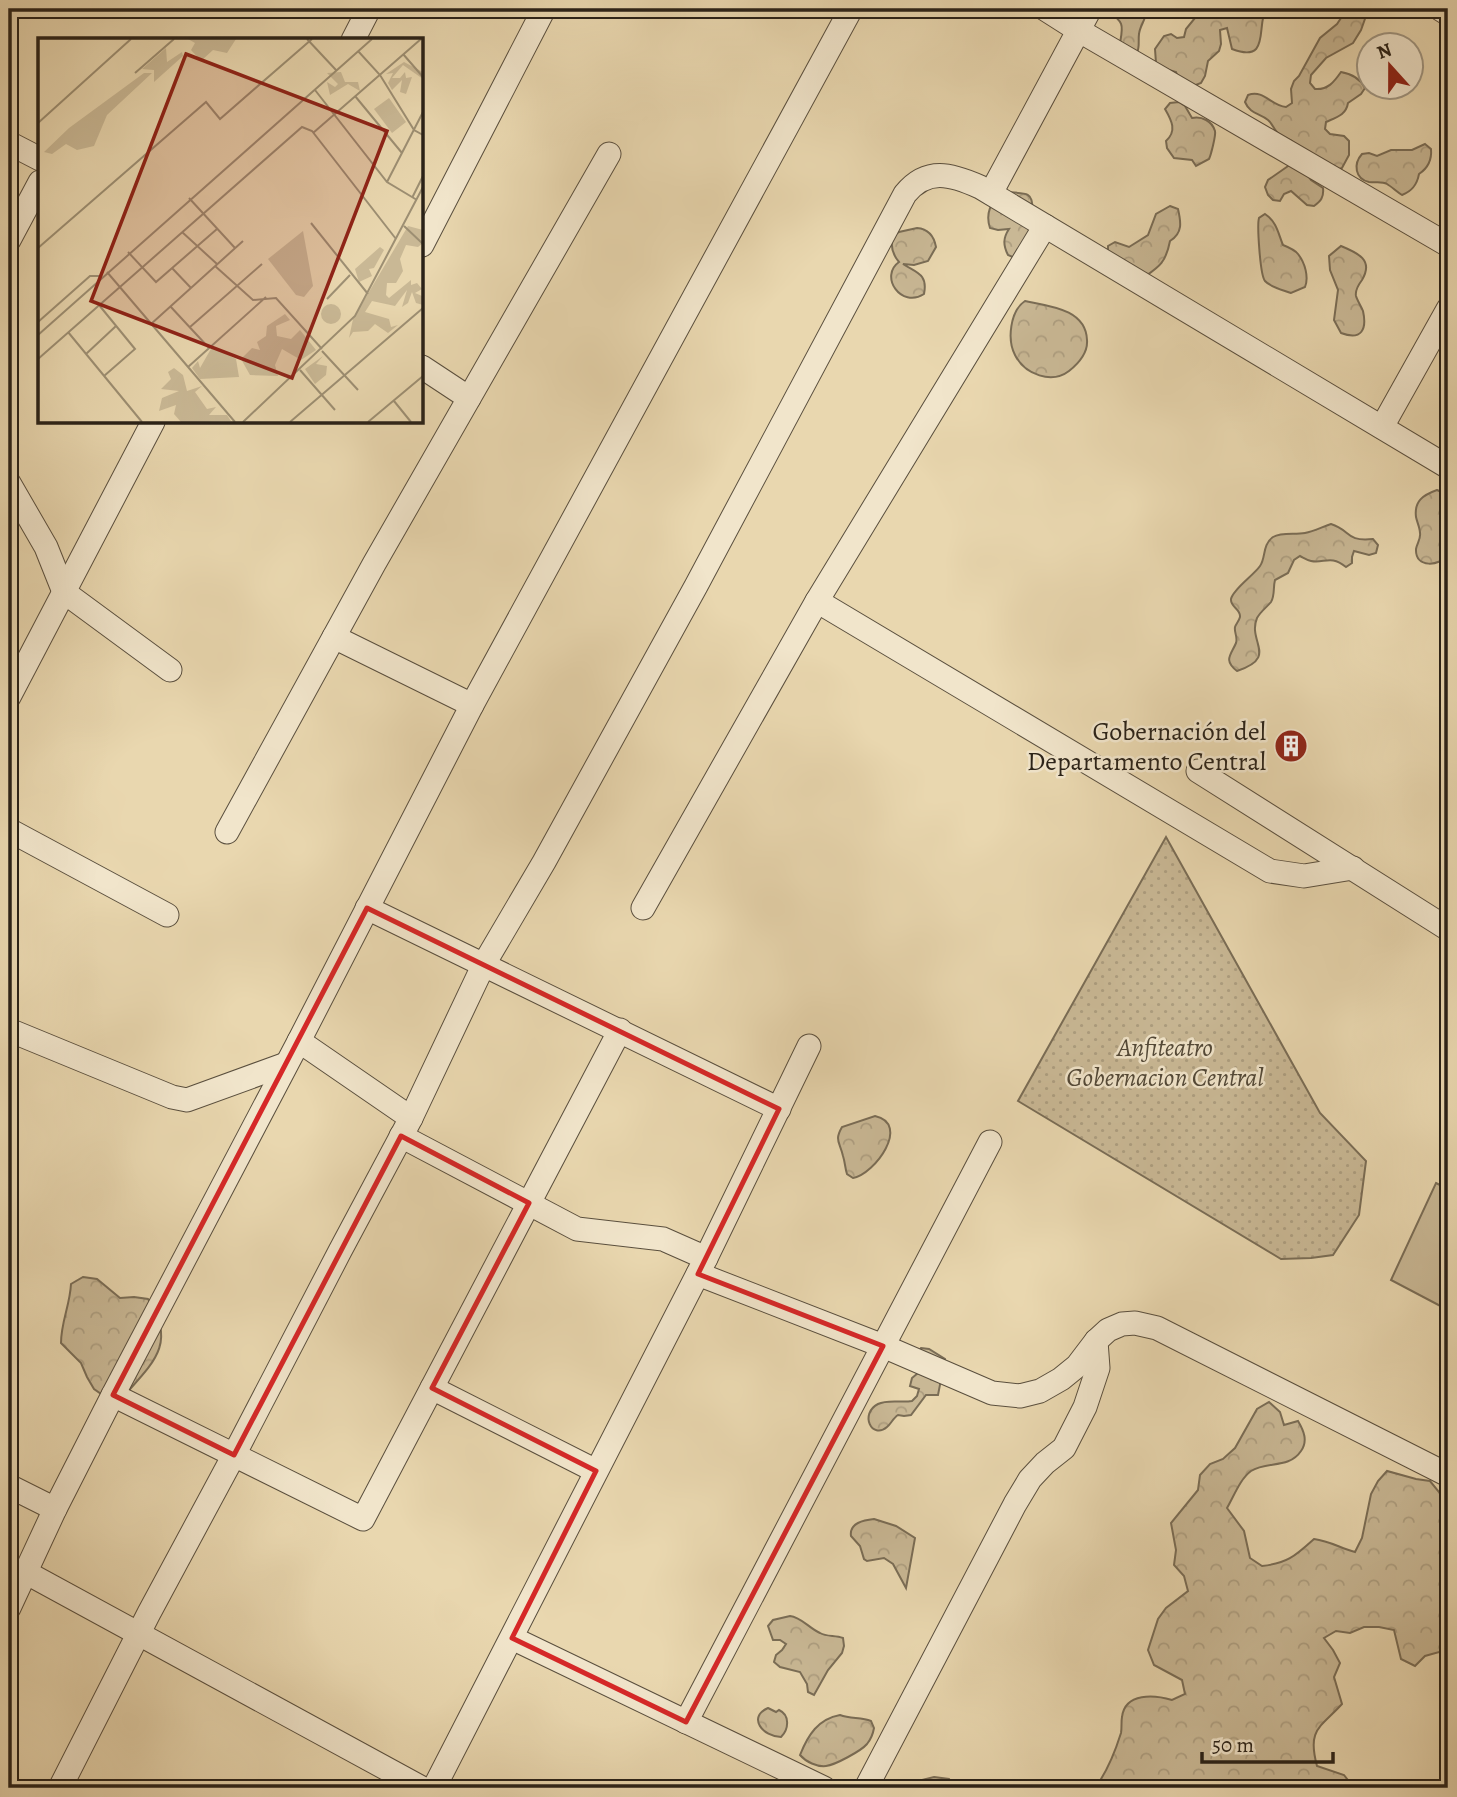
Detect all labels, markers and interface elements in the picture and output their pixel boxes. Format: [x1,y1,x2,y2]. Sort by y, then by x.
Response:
north arrow [1356,32,1426,102]
text: N [1373,36,1396,66]
inset map [38,38,424,424]
place label: Gobernación del Departamento Central [1027,714,1266,779]
building icon: Gobernación del Departamento Central [1272,727,1310,765]
park label: Anfiteatro Gobernacion Central [1066,1030,1264,1095]
scale bar [1202,1720,1333,1764]
text: 50 m [1212,1731,1254,1759]

